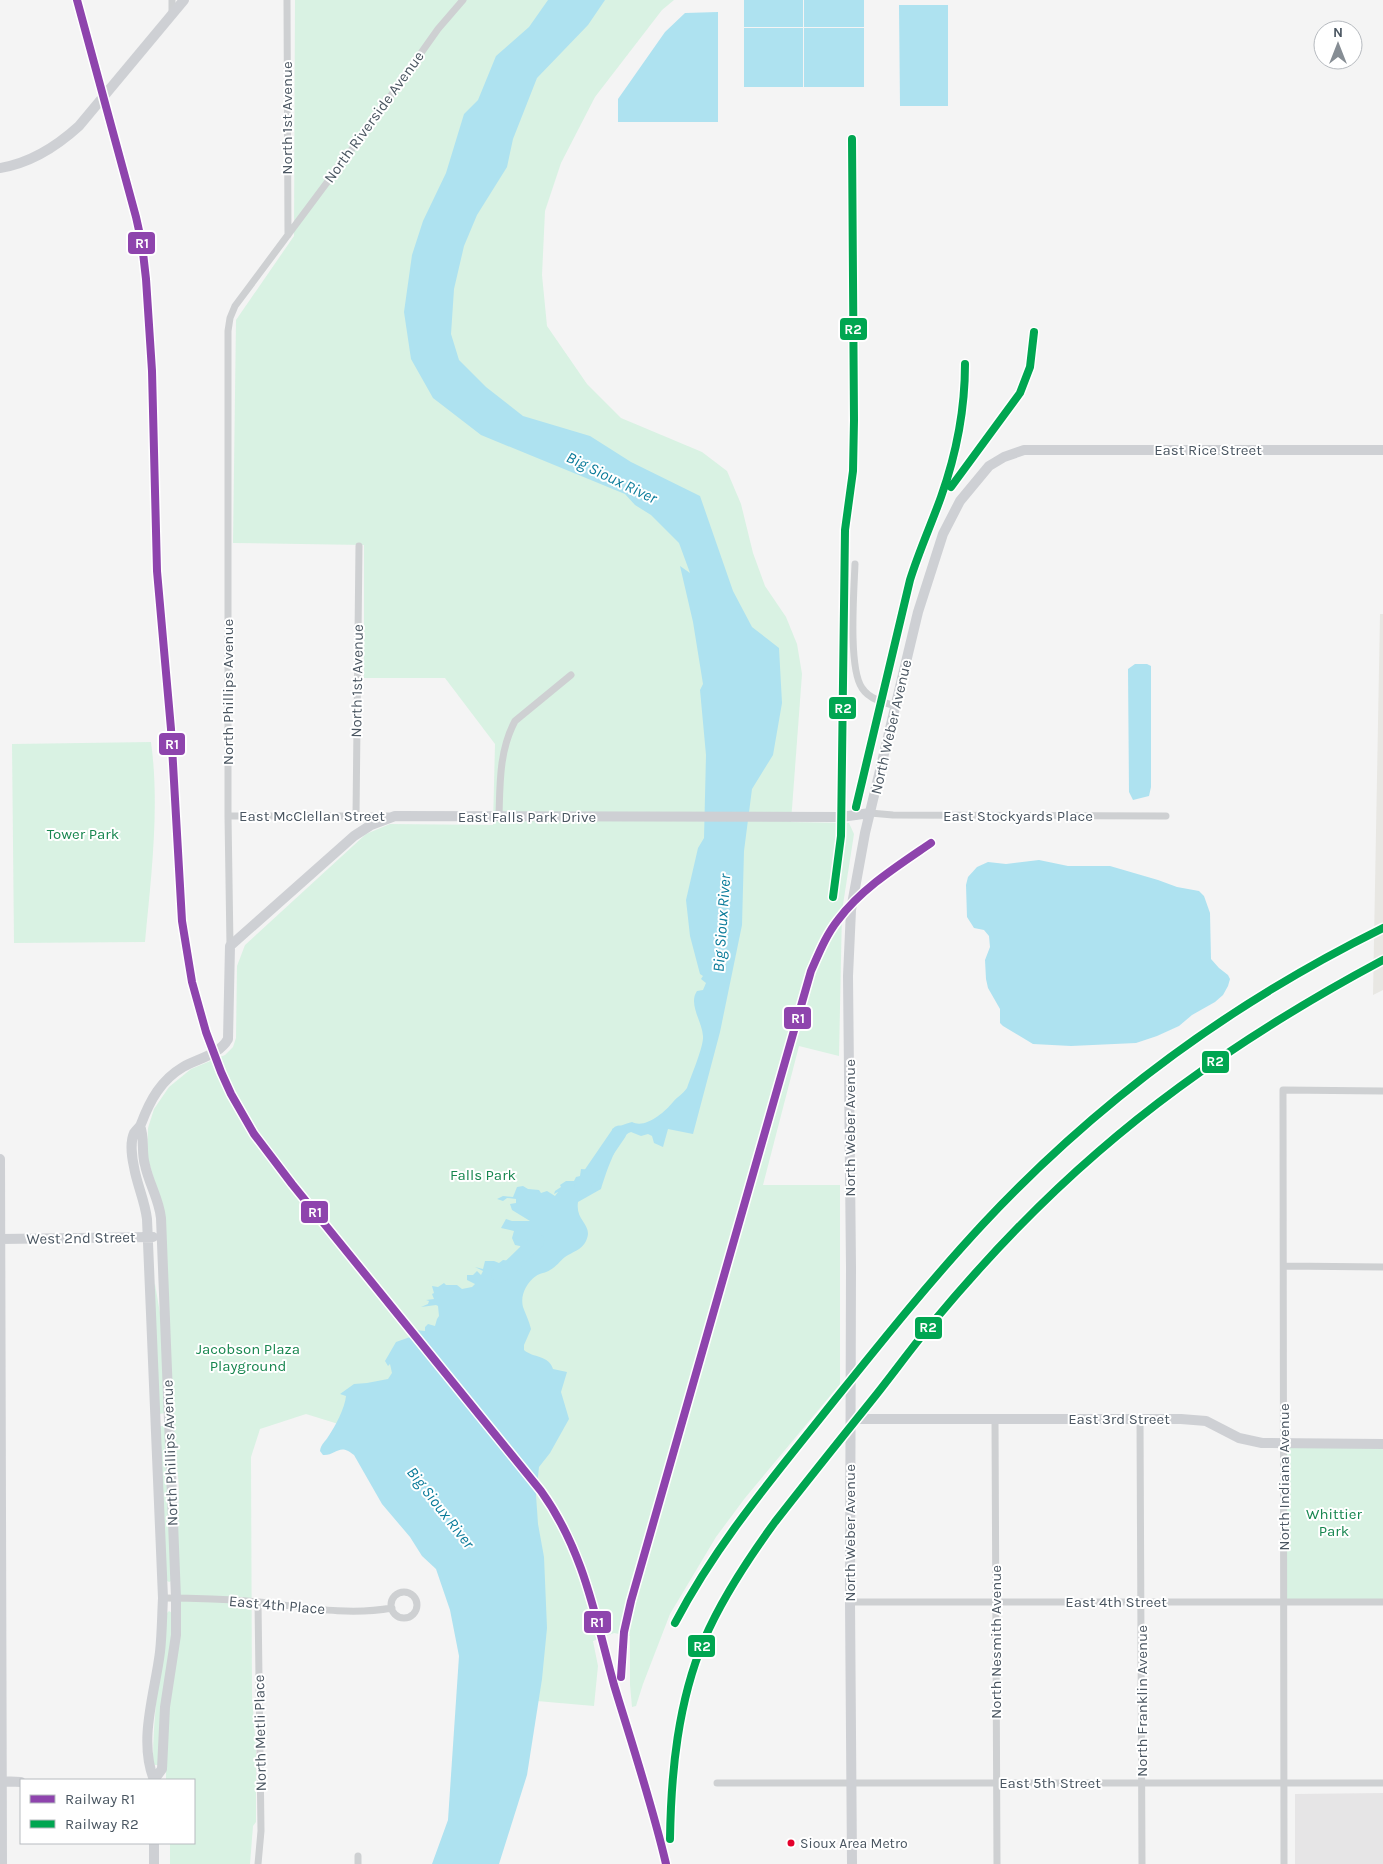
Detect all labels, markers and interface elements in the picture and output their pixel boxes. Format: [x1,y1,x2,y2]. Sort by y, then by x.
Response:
north arrow [1313,20,1363,70]
text: N [1333,24,1343,41]
street label: North Riverside Avenue [320,48,428,186]
street label: North 1st Avenue [278,61,296,175]
line badge: R1 [127,231,156,255]
text: R1 [135,235,149,252]
line badge: R2 [839,317,868,341]
text: R2 [844,321,862,338]
street label: East Rice Street [1154,441,1262,459]
water label: Big Sioux River [563,447,661,508]
street label: North Phillips Avenue [219,619,237,765]
street label: North 1st Avenue [347,624,367,738]
street label: North Weber Avenue [867,658,915,796]
line badge: R2 [828,696,857,720]
text: R2 [834,700,852,717]
line badge: R1 [158,732,186,756]
text: R1 [165,736,179,753]
street label: East McClellan Street [239,807,385,825]
street label: East Stockyards Place [943,807,1093,825]
street label: East Falls Park Drive [458,808,596,826]
park label: Tower Park [47,825,119,843]
water label: Big Sioux River [709,873,734,973]
line badge: R1 [783,1006,812,1030]
text: R1 [791,1010,805,1027]
line badge: R2 [1201,1050,1230,1074]
text: R2 [1206,1053,1224,1070]
street label: North Weber Avenue [841,1059,859,1197]
park label: Falls Park [450,1166,516,1184]
line badge: R1 [300,1200,329,1224]
text: R1 [308,1204,322,1221]
street label: West 2nd Street [26,1228,136,1248]
line badge: R2 [914,1316,943,1340]
text: R2 [919,1319,937,1336]
park label: Jacobson Plaza Playground [196,1340,300,1375]
street label: North Phillips Avenue [158,1380,182,1526]
street label: North Indiana Avenue [1275,1403,1293,1551]
street label: East 3rd Street [1068,1410,1170,1428]
water label: Big Sioux River [403,1463,479,1552]
street label: North Weber Avenue [841,1464,859,1602]
park label: Whittier Park [1306,1505,1362,1540]
street label: North Nesmith Avenue [987,1565,1005,1719]
street label: East 4th Place [228,1592,326,1618]
street label: East 4th Street [1065,1593,1167,1611]
line badge: R1 [583,1610,612,1634]
text: R1 [590,1614,604,1631]
street label: North Franklin Avenue [1133,1625,1151,1777]
line badge: R2 [687,1634,716,1658]
text: R2 [693,1638,711,1655]
street label: North Metli Place [250,1675,270,1791]
street label: East 5th Street [999,1774,1101,1792]
legend [20,1779,195,1844]
text: Railway R1 [65,1790,135,1808]
text: Railway R2 [65,1815,139,1833]
place label: Sioux Area Metro [800,1835,908,1852]
marker: Sioux Area Metro [786,1838,796,1848]

